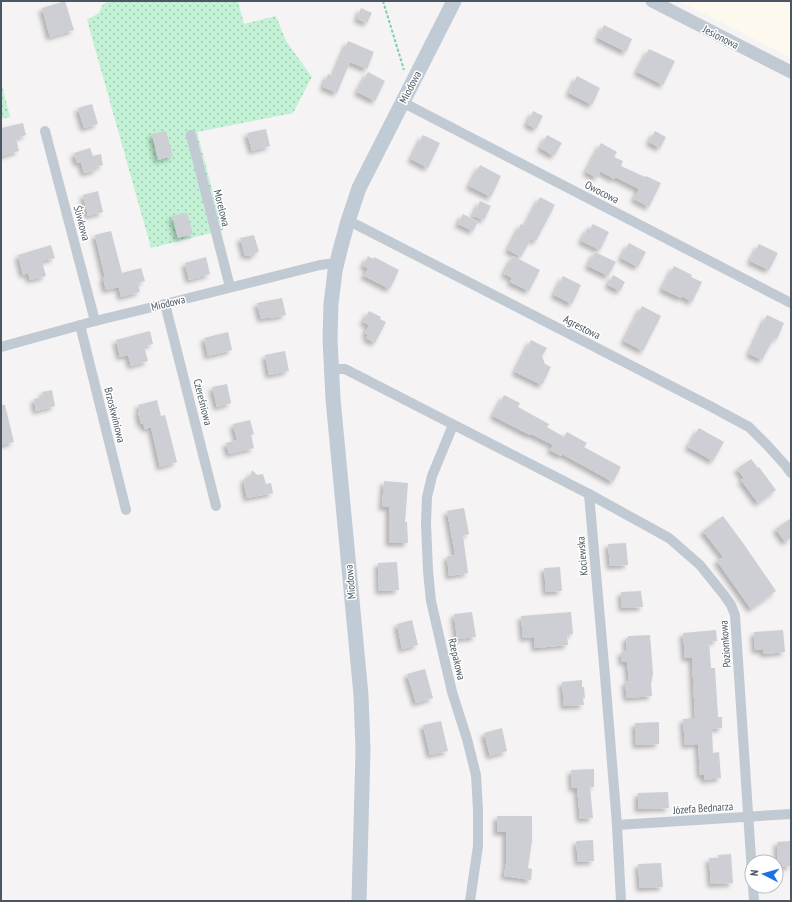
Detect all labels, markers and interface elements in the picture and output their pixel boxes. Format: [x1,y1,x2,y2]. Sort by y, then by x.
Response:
street label: Jesionowa [700,22,741,52]
street label: Miodowa [396,68,424,106]
street label: Owocowa [583,177,621,207]
street label: Morelowa [211,188,233,228]
street label: Śliwkowa [71,204,93,242]
street label: Miodowa [150,292,186,314]
street label: Agrestowa [561,312,603,342]
street label: Czereśniowa [190,377,216,427]
street label: Brzoskwiniowa [101,386,129,444]
street label: Kociewska [573,536,591,576]
street label: Miodowa [342,564,358,600]
street label: Poziomkowa [716,620,734,668]
street label: Rzepakowa [445,637,469,681]
street label: Józefa Bednarza [671,799,734,817]
north arrow [744,854,784,894]
text: N [747,869,761,877]

